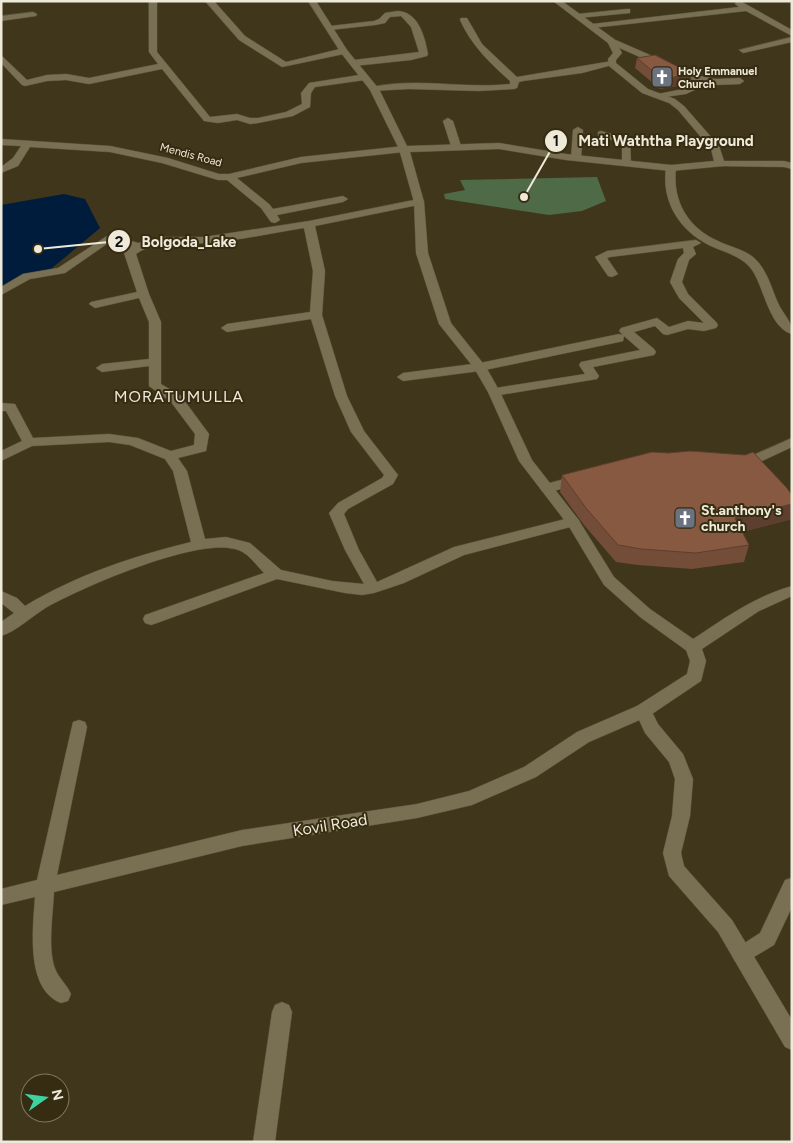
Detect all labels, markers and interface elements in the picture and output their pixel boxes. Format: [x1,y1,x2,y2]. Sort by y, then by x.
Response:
church icon: Holy Emmanuel Church [650,65,674,89]
place label: Holy Emmanuel Church [678,65,757,91]
callout: Mati Waththa Playground [543,126,764,156]
text: 1 [553,132,559,150]
text: Mati Waththa Playground [578,132,754,150]
street label: Mendis Road [159,140,223,170]
callout: Bolgoda_Lake [106,226,246,256]
text: 2 [115,233,124,251]
text: Bolgoda_Lake [142,233,237,251]
district label: MORATUMULLA [114,387,244,406]
place label: St.anthony's church [701,502,782,535]
church icon: St.anthony's church [673,506,697,530]
street label: Kovil Road [291,810,369,840]
north arrow [20,1073,70,1123]
text: N [48,1088,67,1102]

